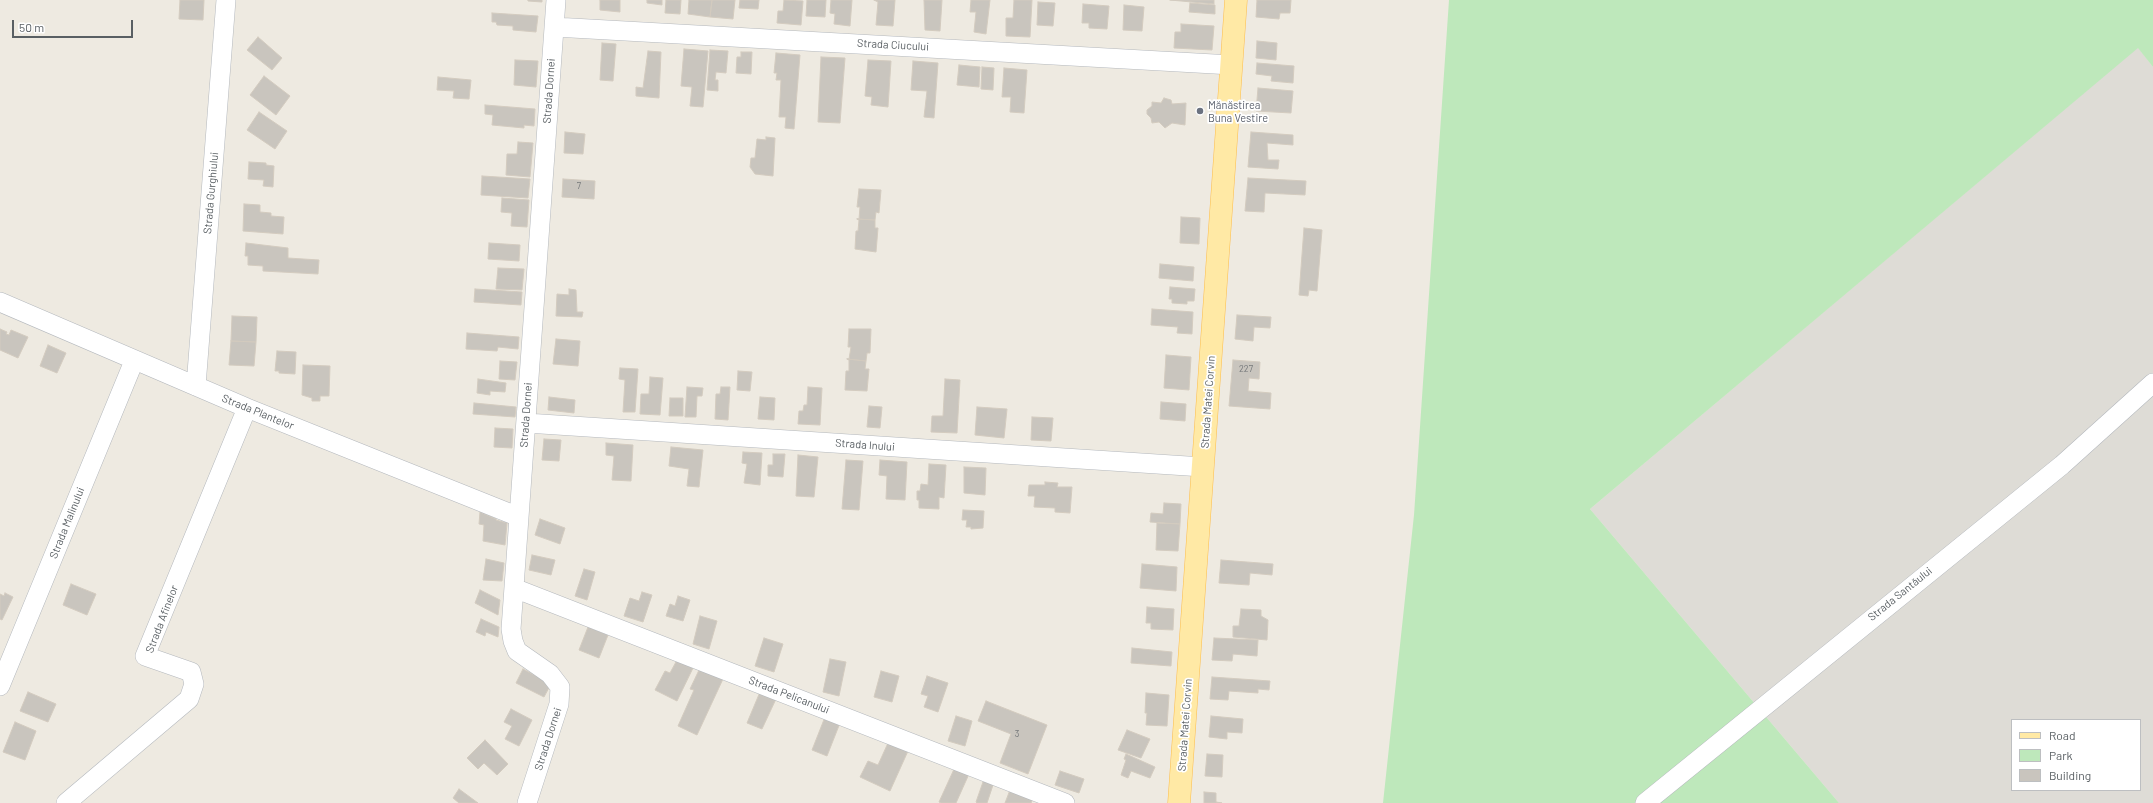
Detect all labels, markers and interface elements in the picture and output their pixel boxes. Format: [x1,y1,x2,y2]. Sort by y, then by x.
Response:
scale bar [14,12,135,38]
text: 50 m [19,20,44,34]
street label: Strada Ciucului [857,37,929,53]
street label: Strada Dornei [540,58,558,124]
place label: Mănăstirea Buna Vestire [1208,98,1268,124]
marker: Mănăstirea Buna Vestire [1195,106,1205,116]
street label: Strada Gurghiului [201,152,221,234]
house number: 7 [577,181,581,191]
street label: Strada Matei Corvin [1198,355,1218,449]
house number: 227 [1239,364,1253,374]
street label: Strada Dornei [517,382,535,448]
street label: Strada Plantelor [220,392,296,432]
street label: Strada Inului [835,436,895,454]
street label: Strada Malinului [47,485,87,561]
street label: Strada Santăului [1865,564,1935,624]
street label: Strada Afinelor [143,583,181,655]
street label: Strada Pelicanului [747,673,831,717]
street label: Strada Matei Corvin [1175,678,1195,772]
street label: Strada Dornei [532,706,564,772]
legend [2011,719,2141,791]
text: Road [2049,728,2076,742]
house number: 3 [1015,729,1019,739]
text: Park [2049,748,2073,762]
text: Building [2049,768,2091,782]

